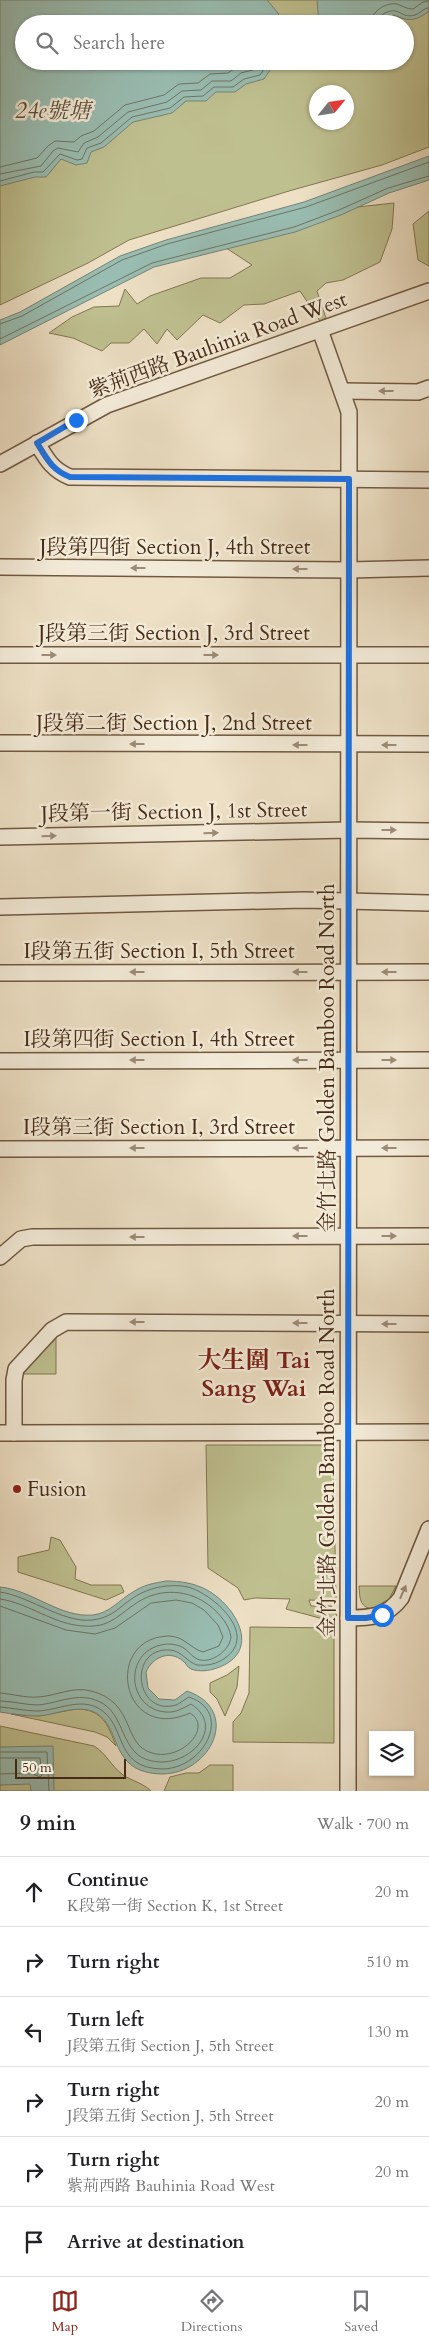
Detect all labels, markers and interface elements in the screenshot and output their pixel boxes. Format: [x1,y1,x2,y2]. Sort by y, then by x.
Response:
search box [15,15,414,70]
icon: search [33,29,61,57]
text: Search here [73,30,165,56]
north arrow [309,85,354,130]
water label: 24e號塘 [14,96,94,126]
street label: 紫荊西路 Bauhinia Road West [85,285,351,405]
one-way arrow [378,387,394,395]
route end [65,409,88,432]
street label: J段第四街 Section J, 4th Street [36,533,311,562]
one-way arrow [129,564,145,572]
one-way arrow [292,565,308,573]
street label: J段第三街 Section J, 3rd Street [35,619,310,648]
one-way arrow [41,651,57,659]
one-way arrow [203,651,219,659]
street label: J段第二街 Section J, 2nd Street [33,709,312,738]
one-way arrow [129,740,145,748]
one-way arrow [292,741,308,749]
one-way arrow [381,741,397,749]
street label: J段第一街 Section J, 1st Street [38,795,308,829]
one-way arrow [381,826,397,834]
one-way arrow [203,829,219,837]
one-way arrow [41,832,57,840]
street label: 金竹北路 Golden Bamboo Road North [313,883,342,1232]
street label: I段第五街 Section I, 5th Street [23,937,295,966]
one-way arrow [129,968,145,976]
one-way arrow [292,968,308,976]
one-way arrow [381,968,397,976]
street label: I段第四街 Section I, 4th Street [23,1025,295,1054]
one-way arrow [129,1056,145,1064]
one-way arrow [292,1056,308,1064]
one-way arrow [381,1056,397,1064]
street label: I段第三街 Section I, 3rd Street [23,1113,295,1142]
one-way arrow [129,1144,145,1152]
one-way arrow [291,1144,307,1152]
one-way arrow [380,1144,396,1152]
one-way arrow [291,1232,307,1240]
one-way arrow [381,1232,397,1240]
one-way arrow [129,1233,145,1241]
street label: 金竹北路 Golden Bamboo Road North [313,1288,342,1637]
one-way arrow [129,1318,145,1326]
one-way arrow [291,1319,307,1327]
one-way arrow [380,1320,396,1328]
district label: 大生圍 Tai Sang Wai [198,1344,311,1405]
place label: Fusion [27,1475,87,1504]
marker: Fusion [11,1483,23,1495]
one-way arrow [399,1585,407,1599]
route start [371,1604,394,1627]
map controls [369,1731,414,1776]
button: layers [369,1731,414,1776]
scale bar [15,1756,126,1779]
text: 50 m [22,1758,52,1777]
text: 9 min [20,1809,76,1838]
text: Walk · 700 m [317,1813,409,1835]
text: Continue [67,1867,149,1893]
icon: ahead [20,1878,48,1906]
text: 20 m [375,1881,409,1903]
text: K段第一街 Section K, 1st Street [67,1895,283,1917]
icon: right [20,1948,48,1976]
text: Turn right [67,1949,159,1975]
text: 510 m [367,1951,409,1973]
text: Turn left [67,2007,144,2033]
icon: left [20,2018,48,2046]
text: 130 m [367,2021,409,2043]
text: J段第五街 Section J, 5th Street [67,2035,273,2057]
text: Turn right [67,2077,159,2103]
icon: right [20,2088,48,2116]
text: 20 m [375,2091,409,2113]
text: J段第五街 Section J, 5th Street [67,2105,273,2127]
text: Turn right [67,2147,159,2173]
icon: right [20,2158,48,2186]
text: 20 m [375,2161,409,2183]
text: 紫荊西路 Bauhinia Road West [67,2175,275,2197]
icon: arrive [20,2228,48,2256]
text: Arrive at destination [67,2229,244,2255]
tab: Map [51,2287,79,2336]
tab: Directions [181,2287,242,2336]
tab: Saved [344,2287,378,2336]

